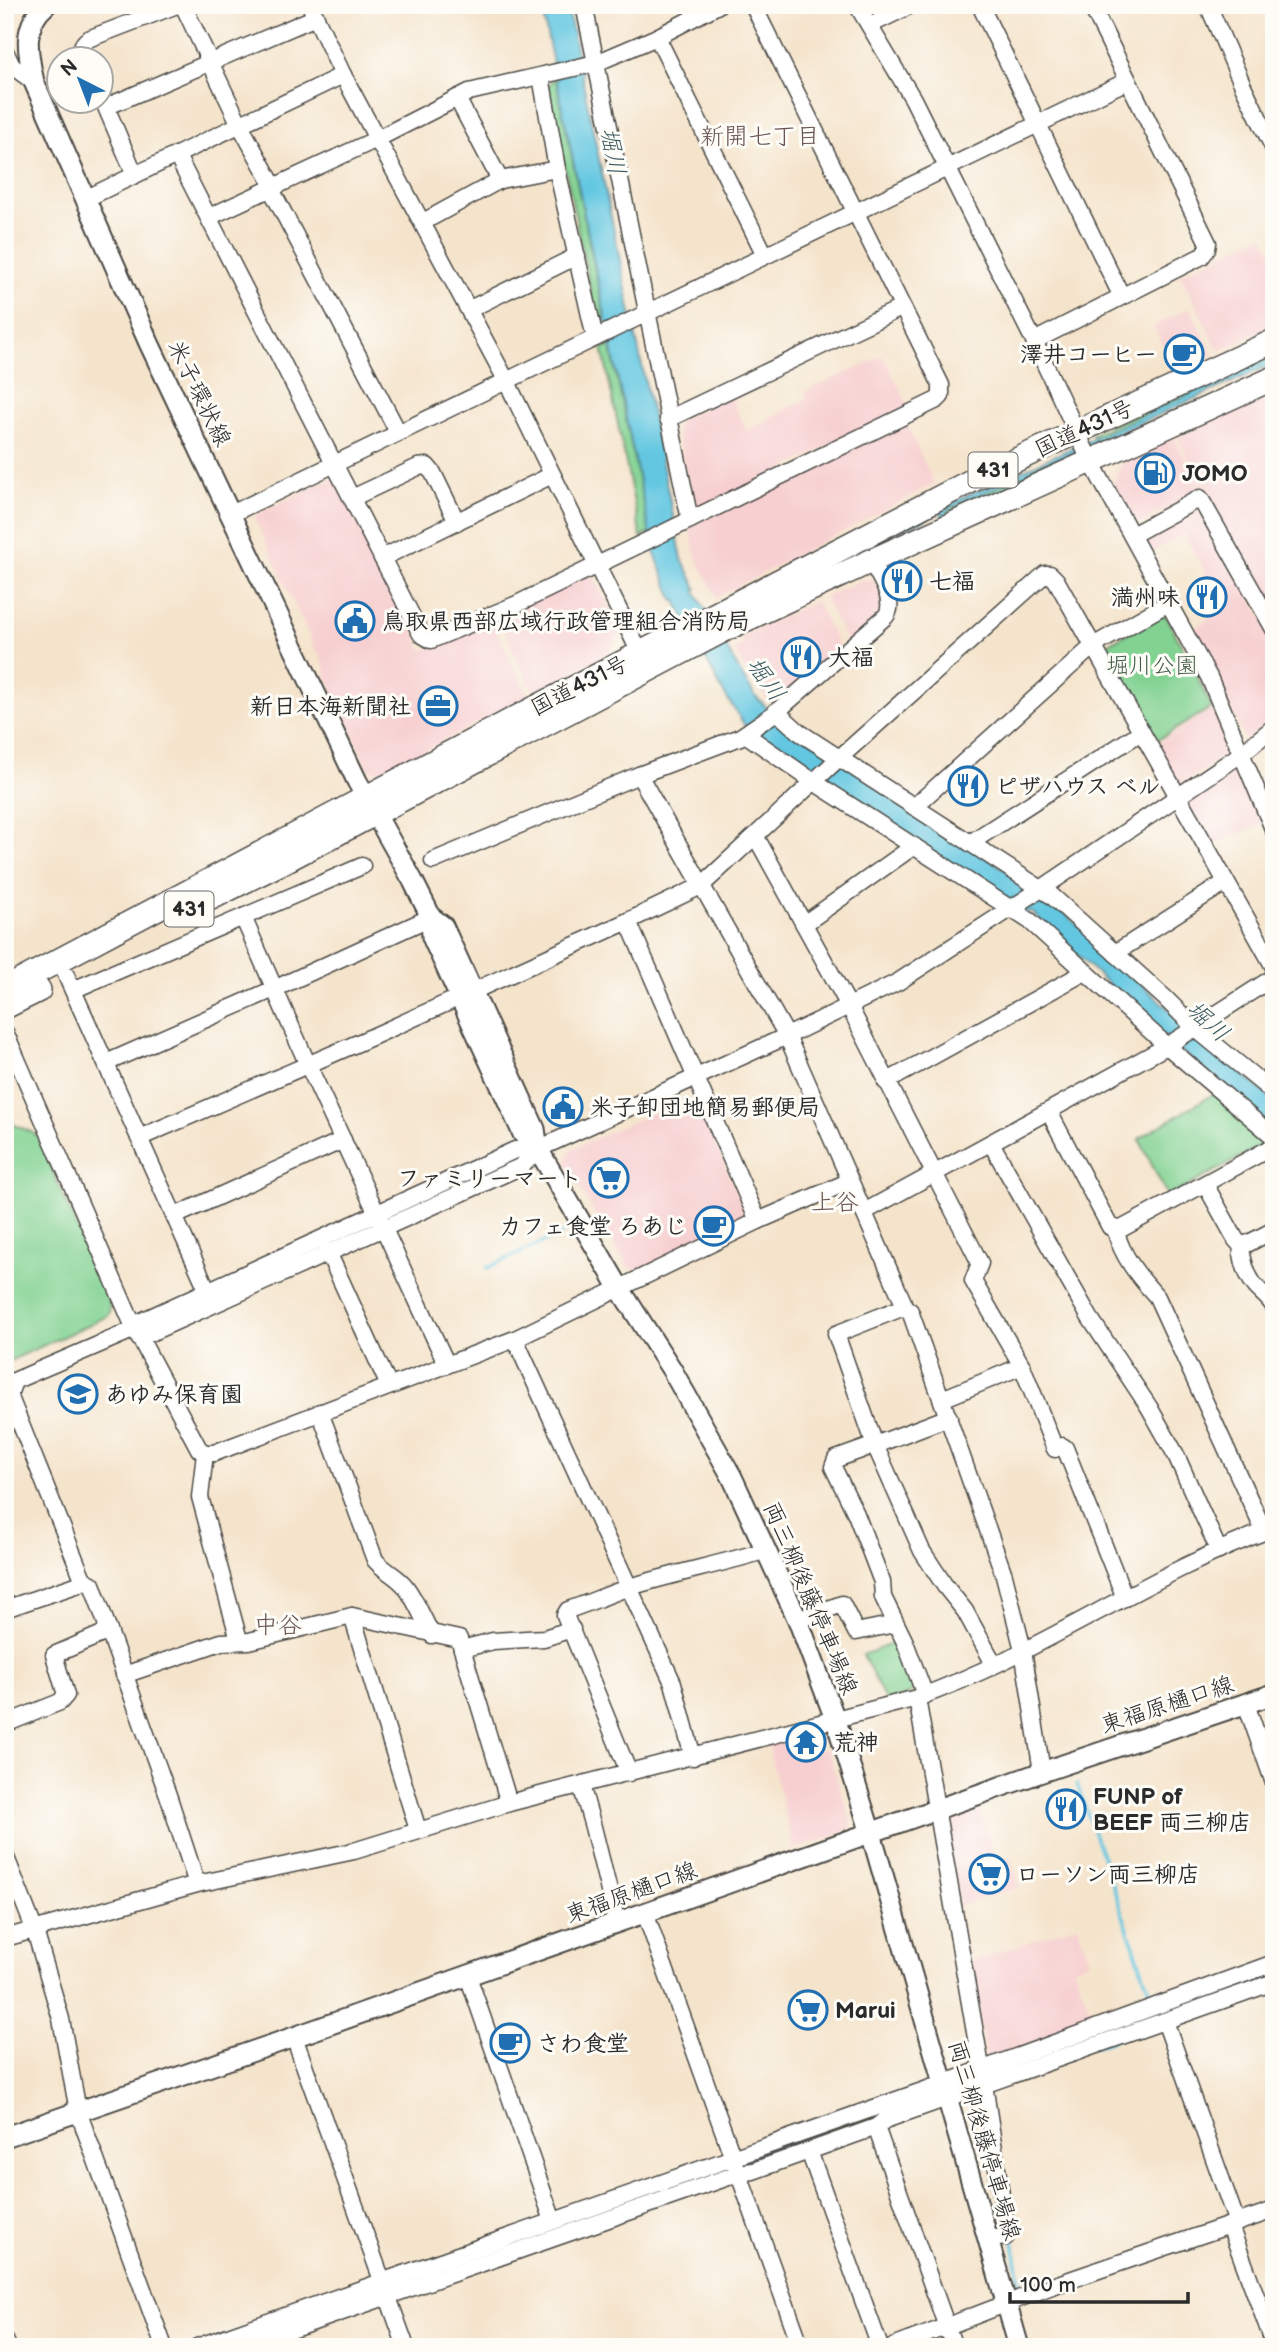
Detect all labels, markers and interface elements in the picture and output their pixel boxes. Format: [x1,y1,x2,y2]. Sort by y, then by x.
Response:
north arrow [46,46,116,116]
text: N [57,55,83,82]
district label: 新開七丁目 [700,122,820,151]
water label: 堀川 [594,125,631,177]
cafe icon: 澤井コーヒー [1163,333,1205,375]
street label: 米子環状線 [161,336,237,451]
place label: 澤井コーヒー [1020,341,1157,369]
street label: 国道431号 [1030,394,1138,464]
road number: 431 [968,452,1018,488]
fuel station icon: JOMO [1134,452,1176,494]
place label: JOMO [1182,460,1248,488]
restaurant icon: 七福 [881,560,923,602]
place label: 七福 [929,568,975,596]
restaurant icon: 満州味 [1186,576,1228,618]
place label: 満州味 [1111,584,1180,612]
public building icon: 鳥取県西部広域行政管理組合消防局 [334,600,376,642]
place label: 鳥取県西部広域行政管理組合消防局 [382,608,750,636]
restaurant icon: 大福 [780,636,822,678]
place label: 大福 [828,644,874,672]
street label: 国道431号 [526,649,633,722]
water label: 堀川 [740,651,791,707]
park label: 堀川公園 [1106,652,1198,680]
office icon: 新日本海新聞社 [417,685,459,727]
place label: 新日本海新聞社 [250,693,411,721]
restaurant icon: ピザハウス ベル [947,765,989,807]
place label: ピザハウス ベル [995,773,1161,801]
road number: 431 [164,892,214,926]
water label: 堀川 [1180,995,1235,1048]
public building icon: 米子卸団地簡易郵便局 [542,1086,584,1128]
place label: 米子卸団地簡易郵便局 [590,1094,820,1122]
supermarket icon: ファミリーマート [588,1157,630,1199]
place label: ファミリーマート [397,1165,582,1193]
district label: 上谷 [811,1188,859,1217]
cafe icon: カフェ食堂 ろあじ [693,1205,735,1247]
place label: カフェ食堂 ろあじ [499,1213,687,1241]
school or university icon: あゆみ保育園 [57,1373,99,1415]
place label: あゆみ保育園 [105,1381,243,1409]
street label: 両三柳後藤停車場線 [757,1498,863,1699]
district label: 中谷 [254,1611,302,1640]
street label: 東福原樋口線 [1097,1670,1237,1740]
temple icon: 荒神 [785,1721,827,1763]
place label: 荒神 [833,1729,879,1757]
place label: FUNP of BEEF 両三柳店 [1093,1783,1251,1837]
restaurant icon: FUNP of BEEF 両三柳店 [1045,1788,1087,1830]
supermarket icon: ローソン両三柳店 [968,1853,1010,1895]
street label: 東福原樋口線 [562,1856,701,1930]
place label: ローソン両三柳店 [1016,1861,1200,1889]
supermarket icon: Marui [787,1989,829,2031]
place label: Marui [835,1997,896,2025]
cafe icon: さわ食堂 [489,2022,531,2064]
place label: さわ食堂 [537,2030,629,2058]
street label: 両三柳後藤停車場線 [942,2037,1026,2244]
scale bar [1010,2261,1188,2305]
text: 100 m [1020,2273,1076,2298]

